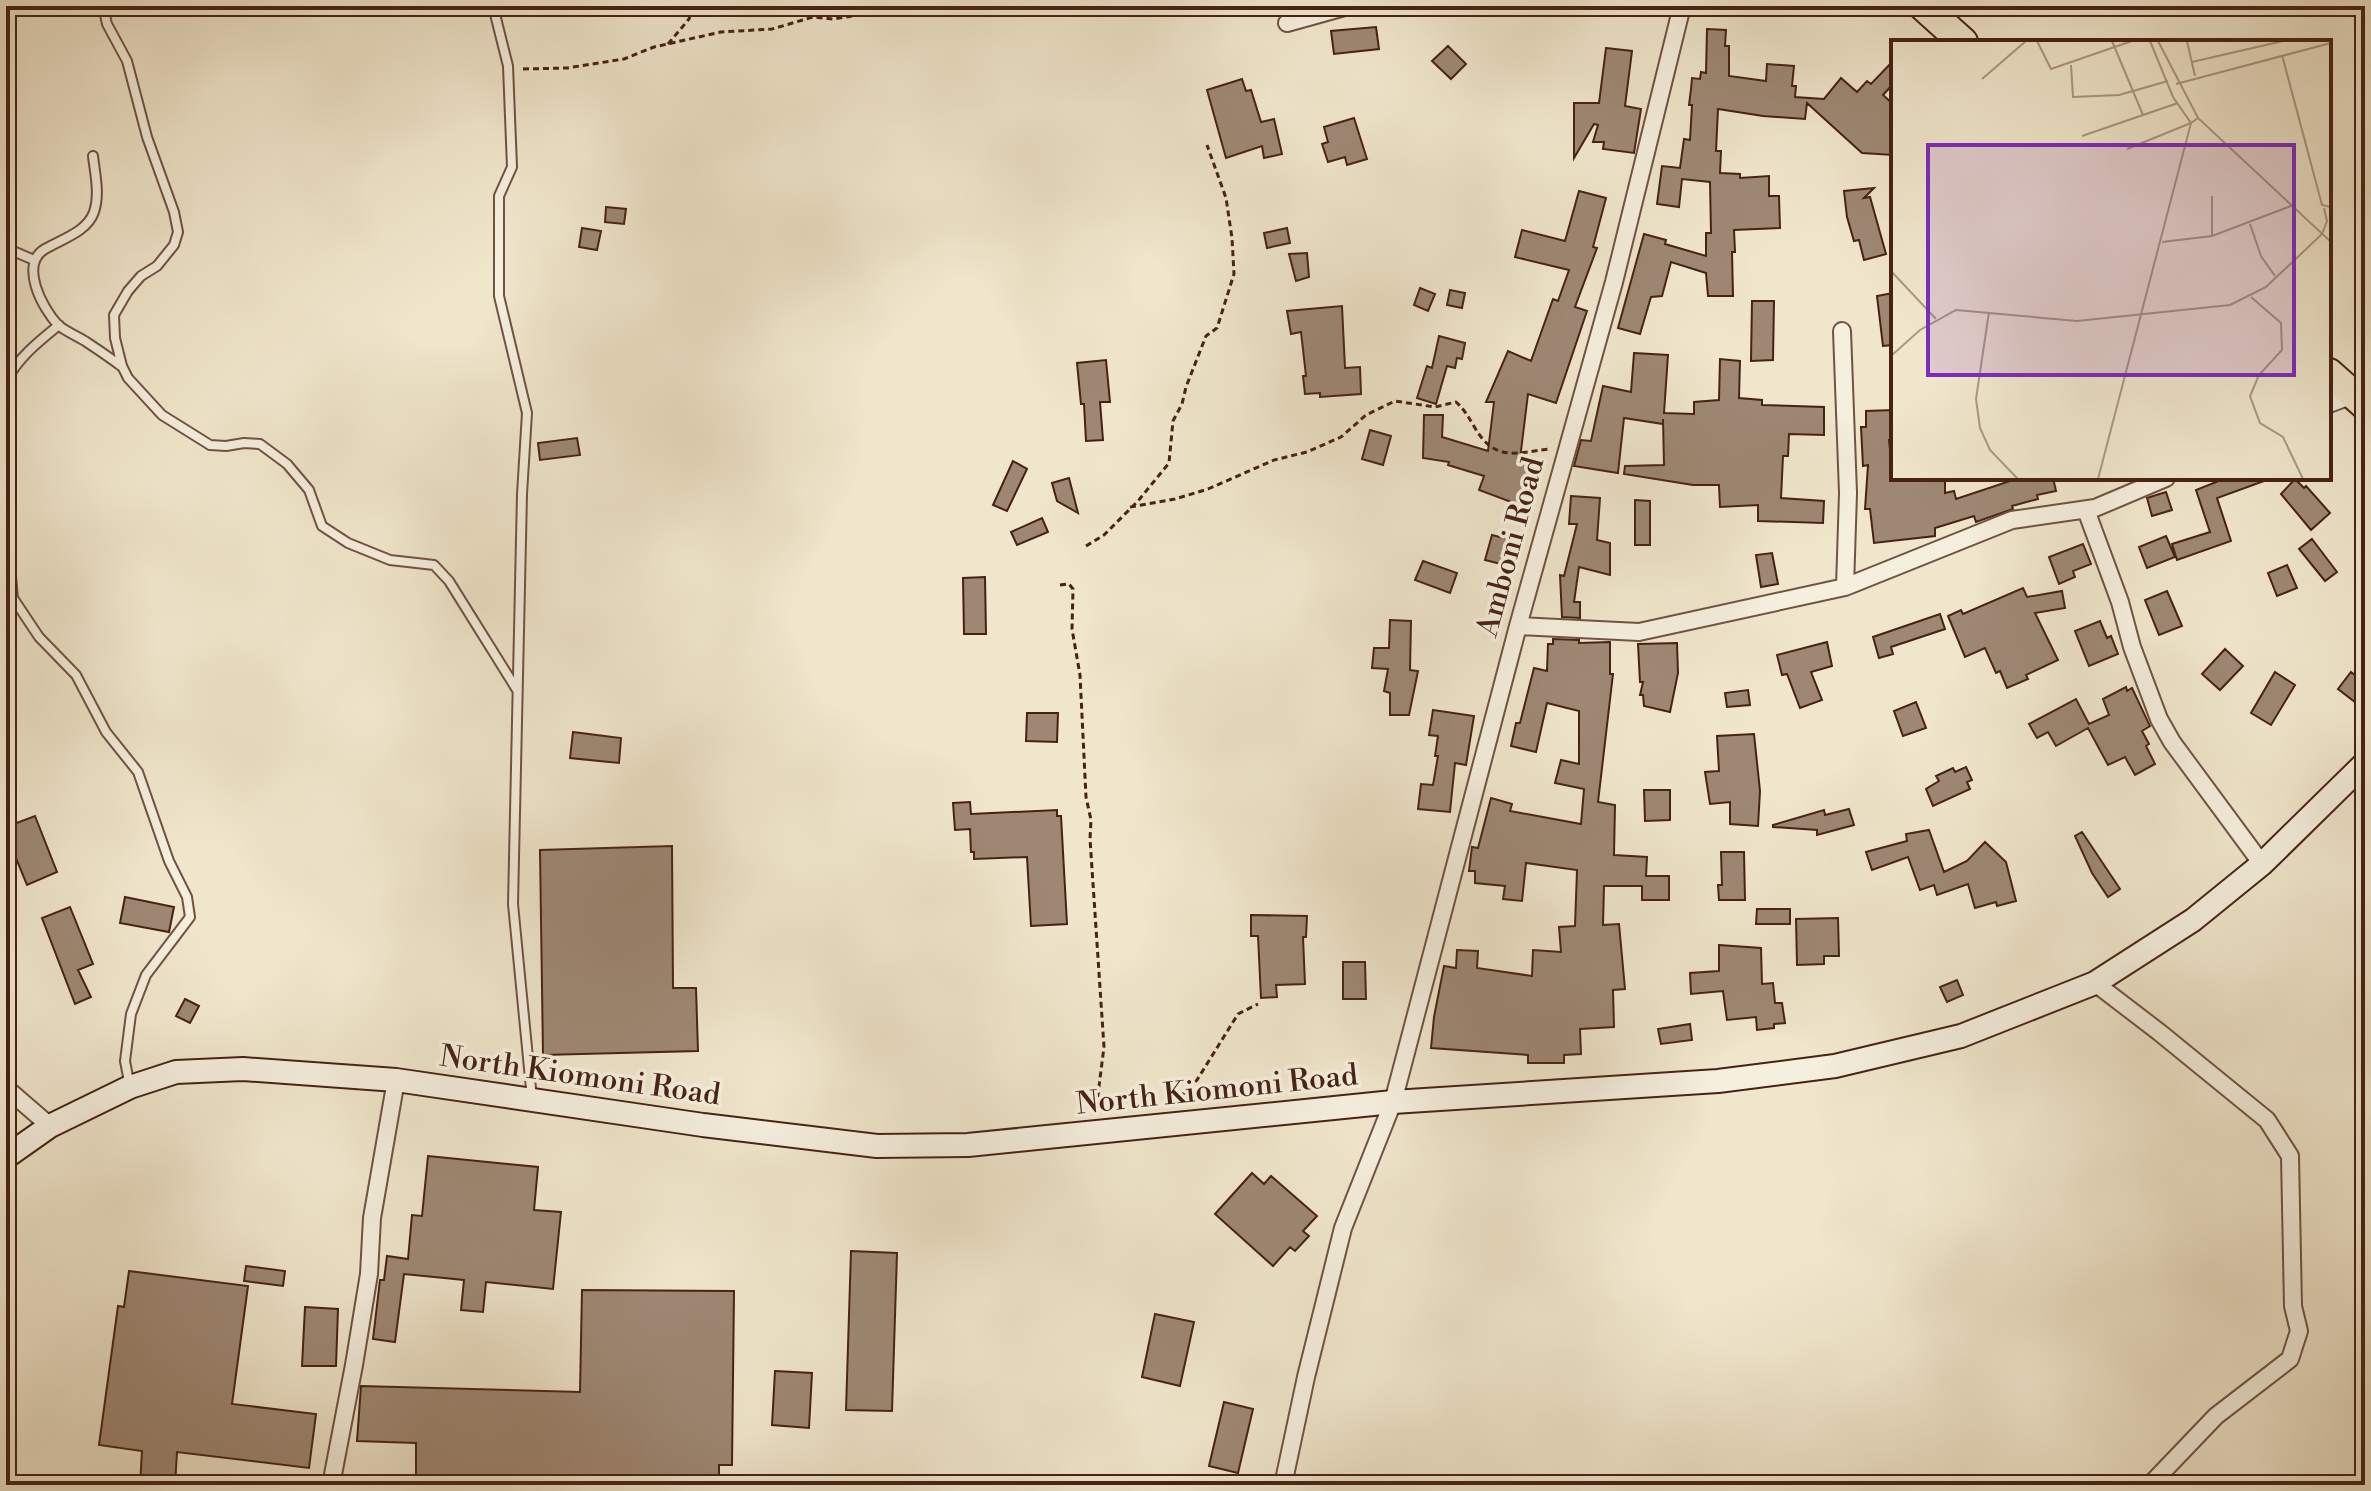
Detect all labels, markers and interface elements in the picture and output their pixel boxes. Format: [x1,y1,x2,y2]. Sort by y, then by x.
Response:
inset map [1891,40,2331,480]
street label: Amboni Road [1469,453,1553,642]
street label: North Kiomoni Road [437,1037,723,1115]
street label: North Kiomoni Road [1074,1056,1360,1124]

